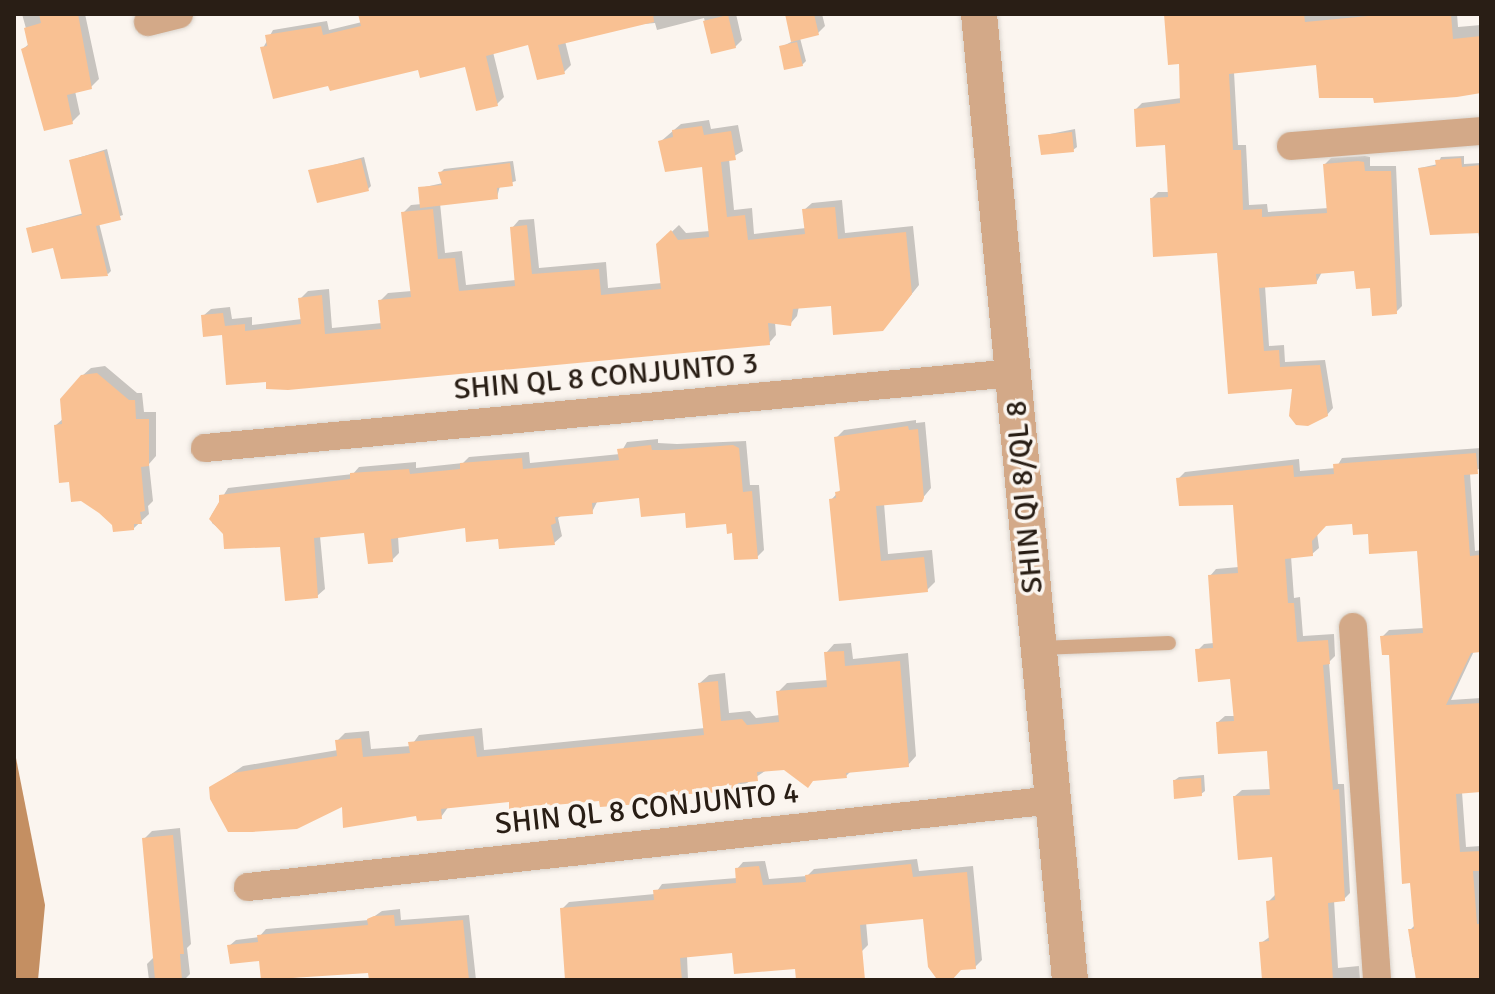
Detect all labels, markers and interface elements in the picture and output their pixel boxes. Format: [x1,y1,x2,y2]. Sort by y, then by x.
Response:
street label: SHIN QL 8 CONJUNTO 3 [452,346,760,408]
street label: SHIN QI 8/QL 8 [999,399,1051,595]
street label: SHIN QL 8 CONJUNTO 4 [493,775,801,843]

